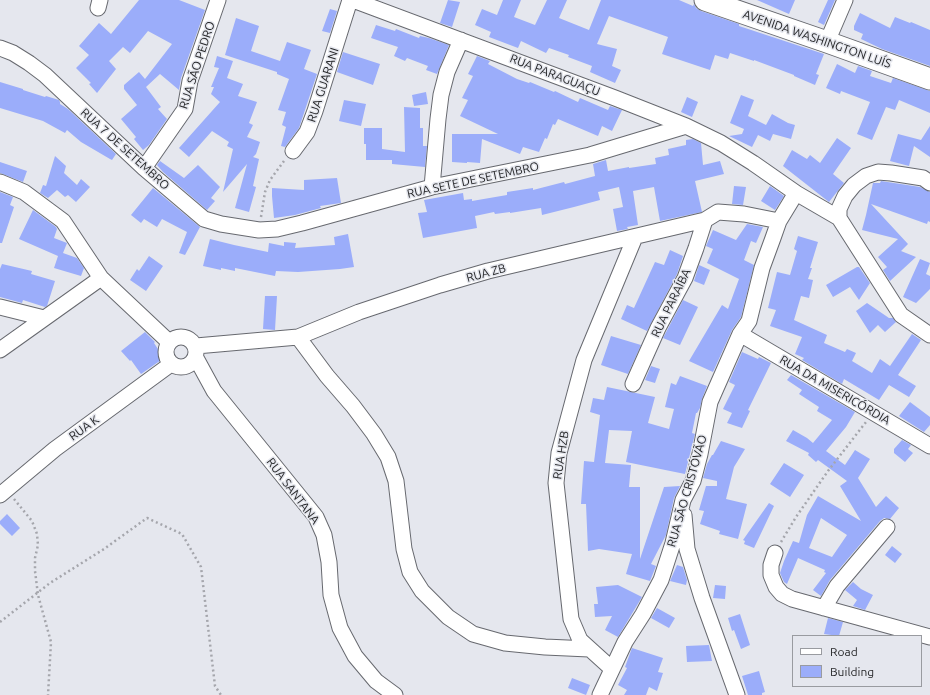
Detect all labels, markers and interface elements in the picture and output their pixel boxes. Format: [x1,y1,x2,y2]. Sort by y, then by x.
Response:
street label: AVENIDA WASHINGTON LUÍS [741,7,893,71]
street label: RUA SÃO PEDRO [176,19,218,111]
street label: RUA GUARANI [304,46,342,124]
street label: RUA PARAGUAÇU [508,51,602,99]
street label: RUA 7 DE SETEMBRO [77,105,173,193]
street label: RUA SETE DE SETEMBRO [406,159,540,201]
street label: RUA ZB [465,261,507,285]
street label: RUA PARAÍBA [648,266,694,340]
street label: RUA DA MISERICÓRDIA [777,352,893,428]
street label: RUA K [66,412,102,444]
street label: RUA HZB [550,430,572,480]
street label: RUA SÃO CRISTÓVÃO [664,433,710,549]
street label: RUA SANTANA [263,455,323,527]
legend [792,635,922,687]
text: Road [830,645,858,658]
text: Building [830,665,874,678]

